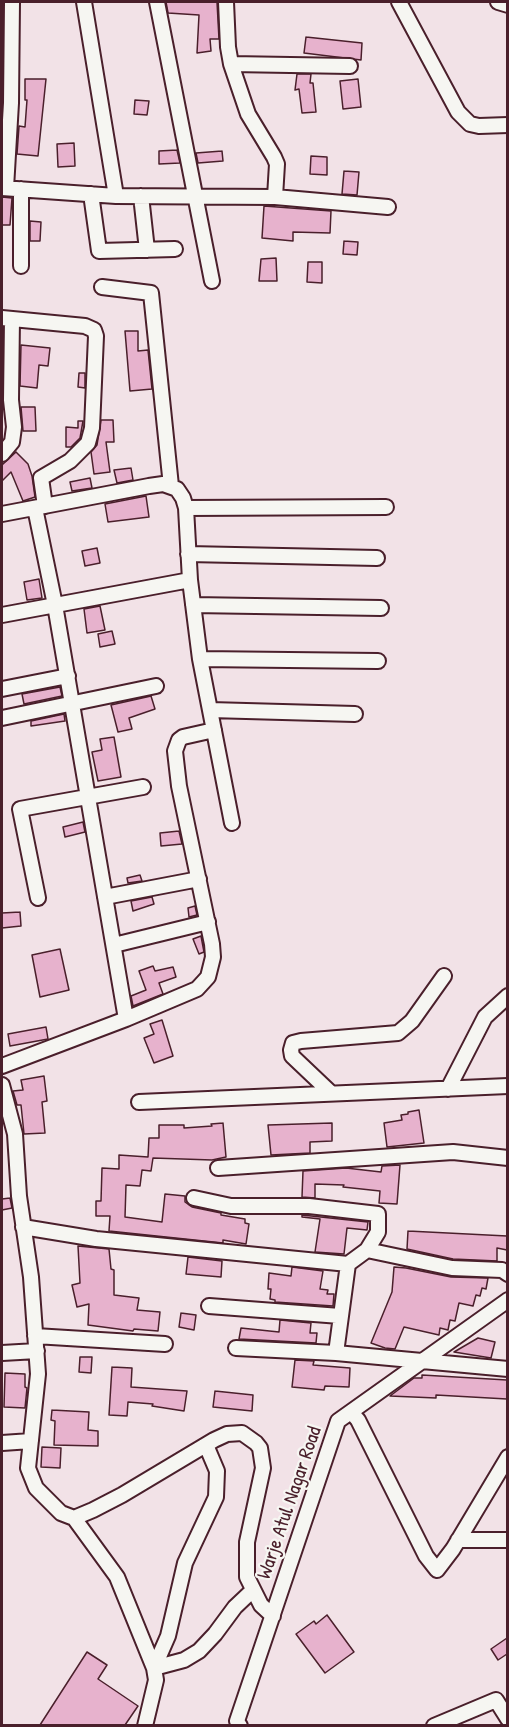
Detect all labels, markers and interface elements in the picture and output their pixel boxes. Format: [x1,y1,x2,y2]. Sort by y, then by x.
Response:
street label: Warje Atul Nagar Road [253,1423,327,1583]

